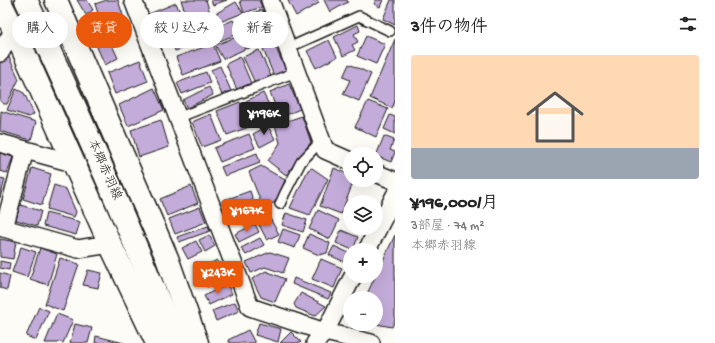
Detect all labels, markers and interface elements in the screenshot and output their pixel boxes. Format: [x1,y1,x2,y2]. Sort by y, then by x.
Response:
chip: 購入 [12,12,68,48]
chip: 賃貸 [76,12,132,48]
chip: 絞り込み [140,12,224,48]
chip: 新着 [232,12,288,48]
icon: filters [677,13,699,35]
text: 3件の物件 [411,18,488,38]
icon: home [519,81,591,153]
pin: ¥196K [236,102,292,136]
text: ¥196K [248,107,280,122]
street label: 本郷赤羽線 [84,137,124,204]
map controls [343,147,383,331]
button: locate [343,147,383,187]
text: ¥196,000/月 [411,194,498,214]
button: layers [343,195,383,235]
pin: ¥167K [219,199,275,233]
text: ¥167K [231,204,263,219]
text: 3部屋 · 74 m² [411,219,484,234]
text: 本郷赤羽線 [411,239,476,254]
button: + [343,243,383,283]
pin: ¥243K [190,261,246,295]
text: ¥243K [202,266,234,281]
button: − [343,291,383,331]

